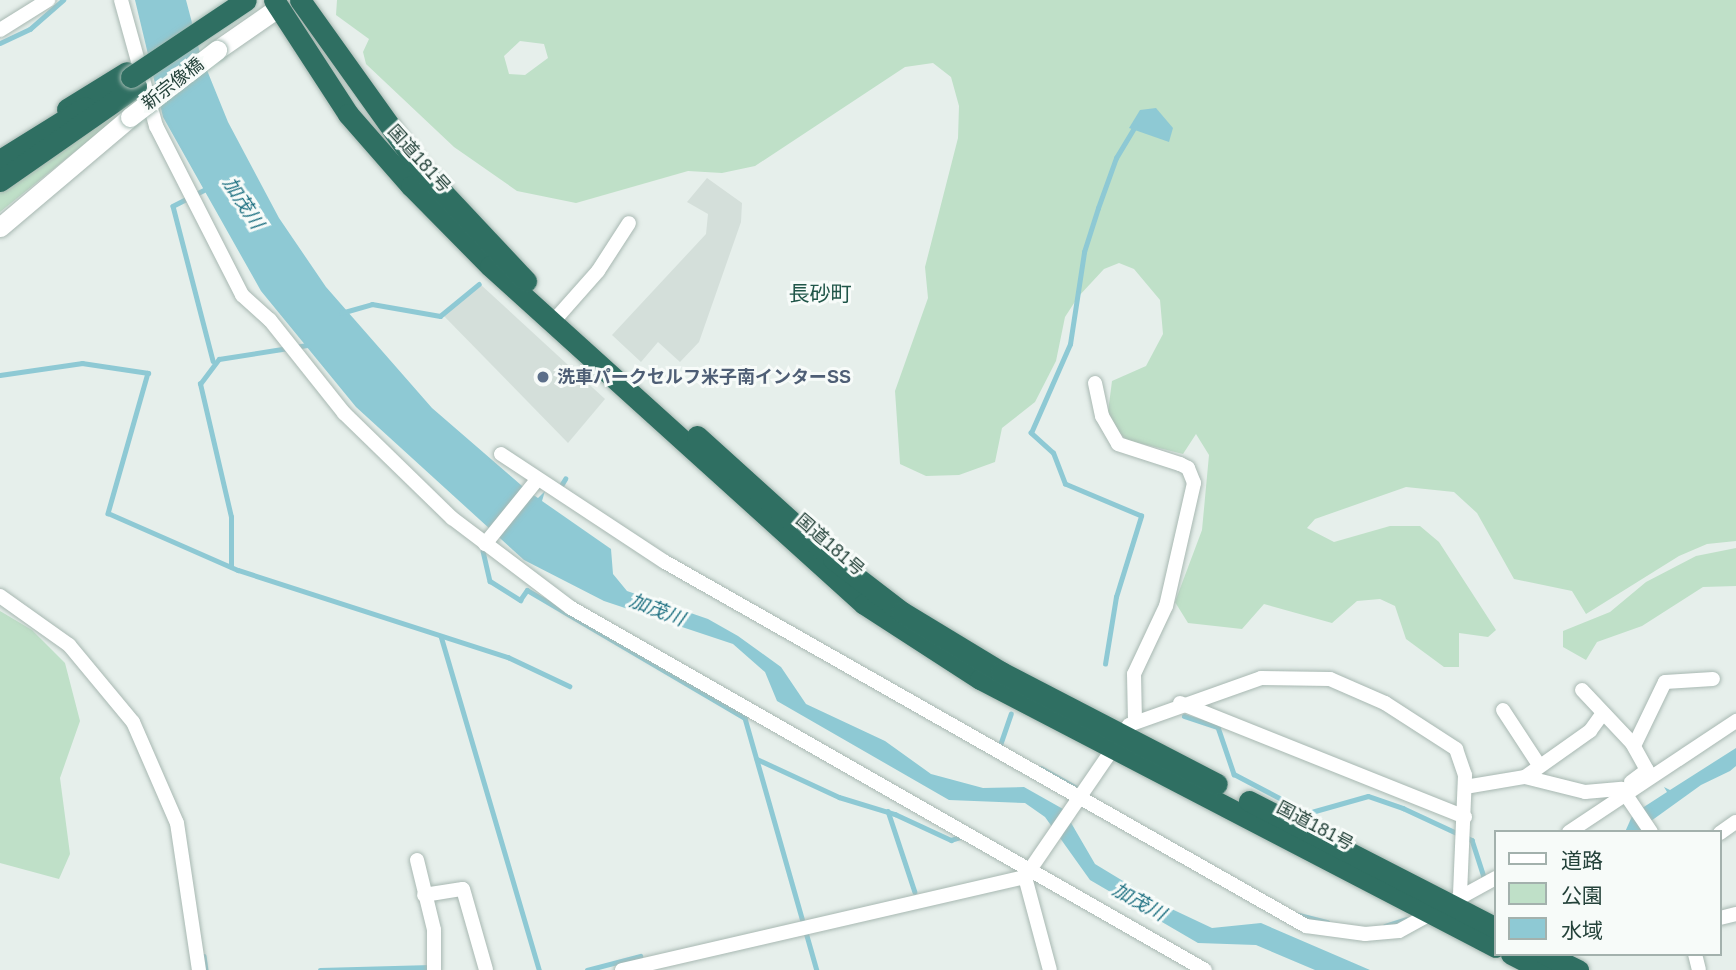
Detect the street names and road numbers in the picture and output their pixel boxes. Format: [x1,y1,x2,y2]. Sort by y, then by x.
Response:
street label: 新宗像橋 [138,53,208,115]
street label: 国道181号 [383,121,455,197]
street label: 国道181号 [791,509,869,581]
street label: 国道181号 [1273,797,1357,855]

